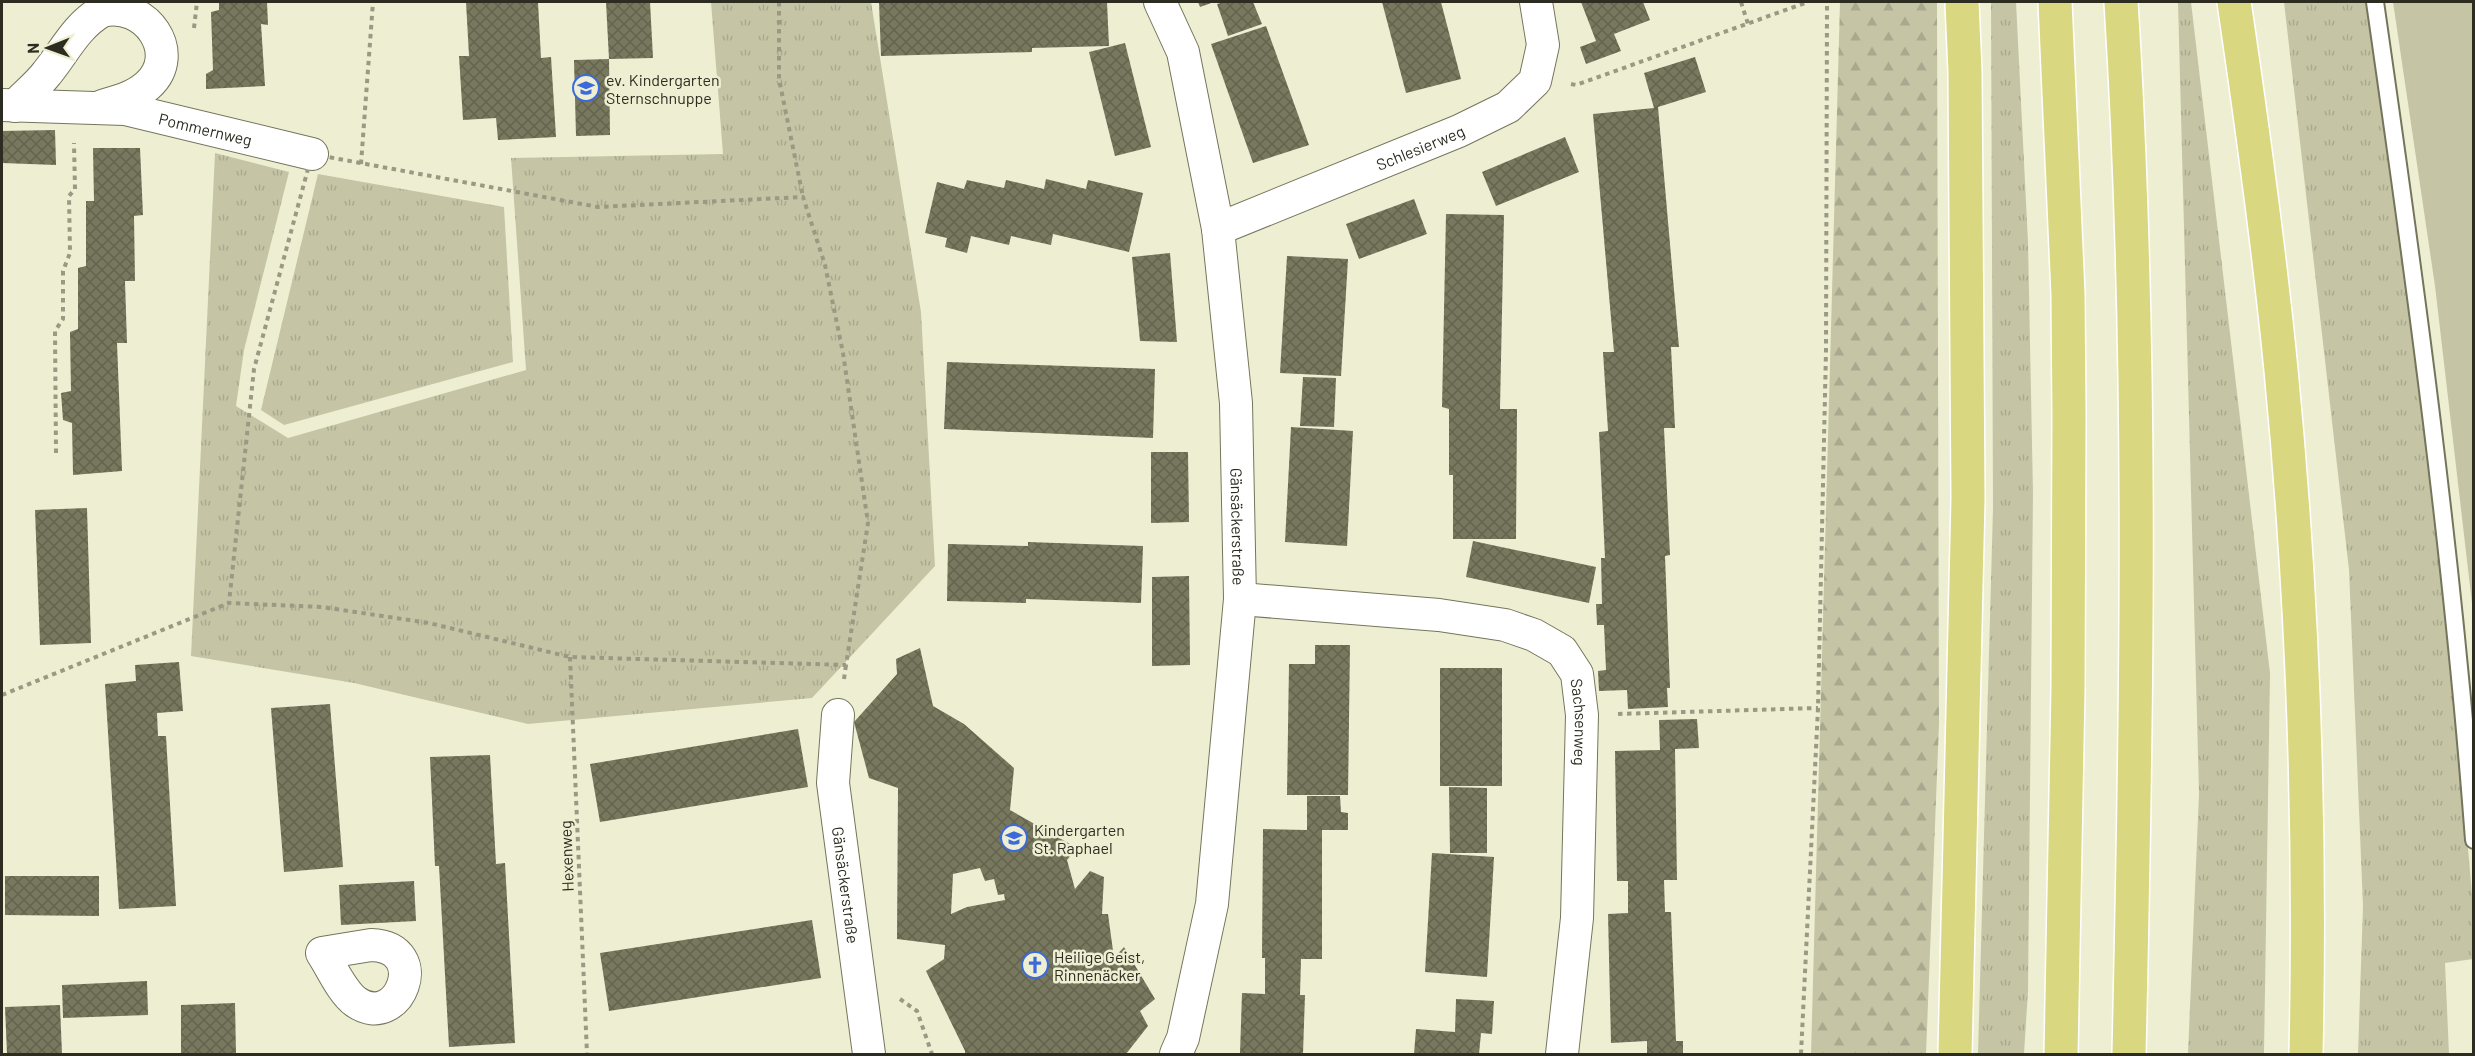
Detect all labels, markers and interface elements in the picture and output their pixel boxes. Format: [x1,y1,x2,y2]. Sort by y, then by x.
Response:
north arrow [18,18,78,78]
text: N [23,43,42,54]
place label: ev. Kindergarten Sternschnuppe [606,70,720,107]
school or university icon: ev. Kindergarten Sternschnuppe [571,73,601,103]
street label: Pommernweg [157,108,254,149]
street label: Schlesierweg [1373,120,1467,173]
street label: Gänsäckerstraße [1228,468,1249,586]
street label: Sachsenweg [1568,677,1592,766]
street label: Hexenweg [555,820,577,892]
place label: Kindergarten St. Raphael [1034,820,1125,857]
school or university icon: Kindergarten St. Raphael [999,823,1029,853]
street label: Gänsäckerstraße [829,825,864,944]
place label: Heilige Geist, Rinnenäcker [1054,947,1145,984]
church icon: Heilige Geist, Rinnenäcker [1020,950,1050,980]

